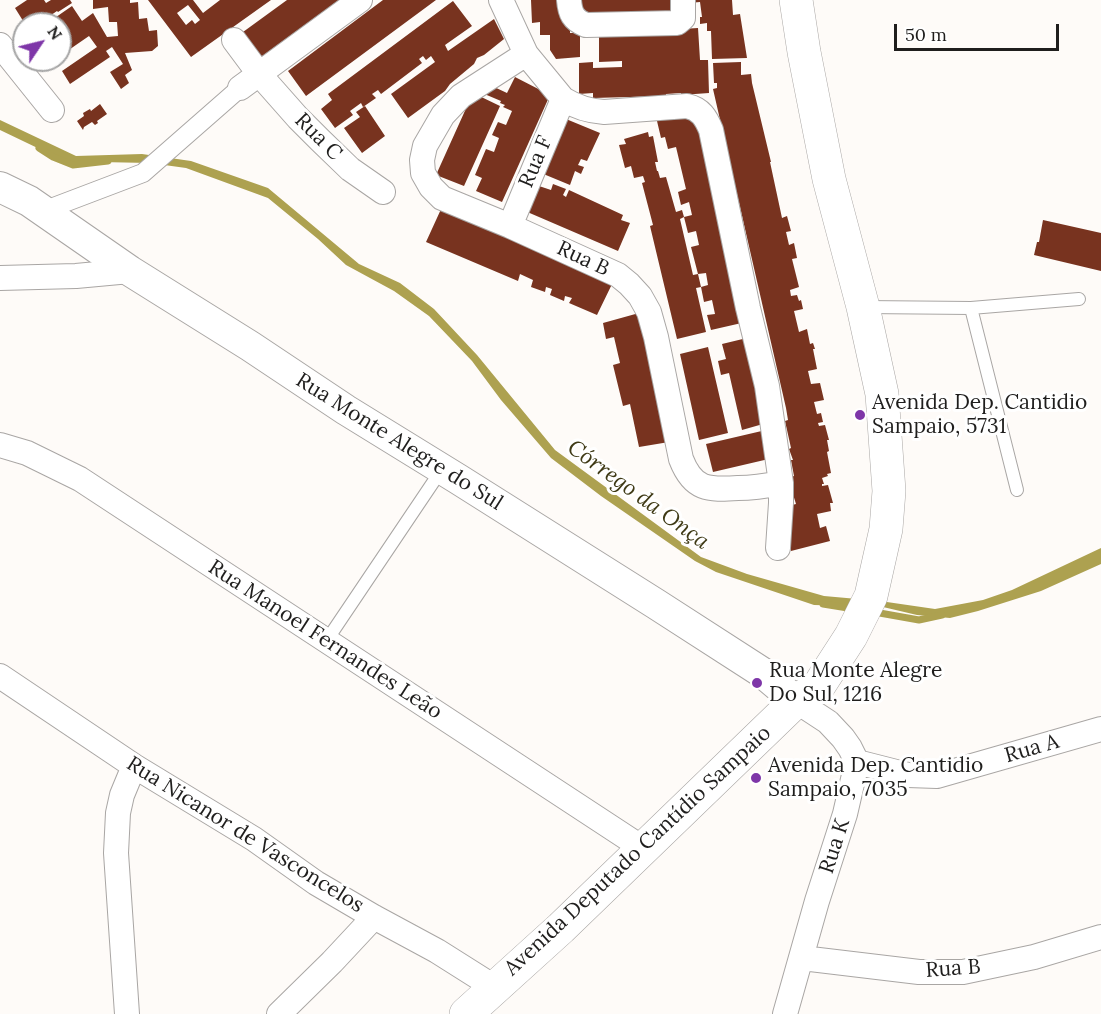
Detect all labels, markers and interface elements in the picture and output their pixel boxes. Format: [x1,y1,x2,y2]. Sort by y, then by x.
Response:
north arrow [12,12,72,72]
scale bar [897,12,1062,50]
text: N [43,22,67,44]
text: 50 m [905,23,947,46]
street label: Rua C [289,108,347,166]
street label: Rua F [514,132,558,192]
street label: Rua B [553,236,613,282]
street label: Rua Monte Alegre do Sul [291,368,507,516]
place label: Avenida Dep. Cantidio Sampaio, 5731 [872,390,1087,440]
marker: Avenida Dep. Cantidio Sampaio, 5731 [853,408,867,422]
water label: Córrego da Onça [562,435,714,555]
street label: Rua Manoel Fernandes Leão [203,555,447,725]
place label: Rua Monte Alegre Do Sul, 1216 [769,658,942,708]
marker: Rua Monte Alegre Do Sul, 1216 [750,676,764,690]
street label: Avenida Deputado Cantídio Sampaio [500,721,776,981]
street label: Rua A [1002,729,1062,769]
street label: Rua Nicanor de Vasconcelos [122,751,368,919]
place label: Avenida Dep. Cantidio Sampaio, 7035 [768,753,983,803]
marker: Avenida Dep. Cantidio Sampaio, 7035 [749,771,763,785]
street label: Rua K [814,815,856,877]
street label: Rua B [925,955,981,983]

